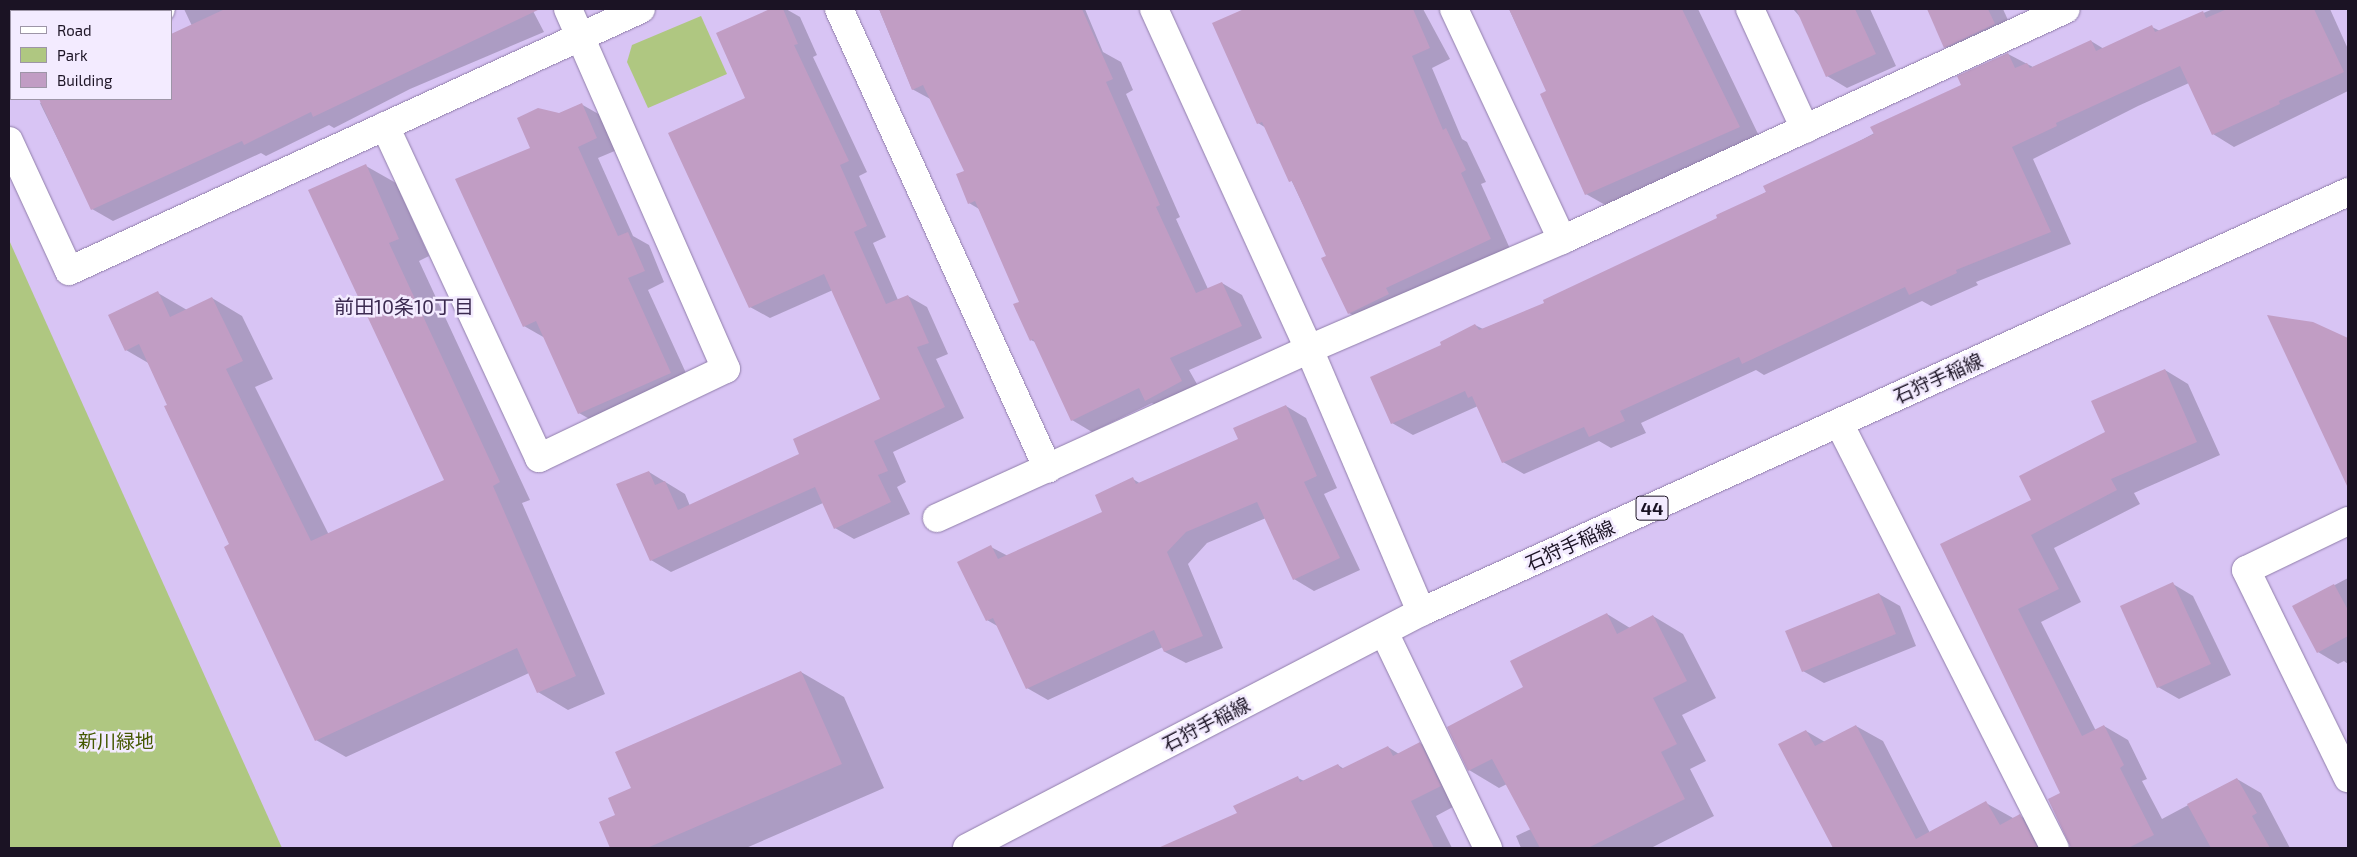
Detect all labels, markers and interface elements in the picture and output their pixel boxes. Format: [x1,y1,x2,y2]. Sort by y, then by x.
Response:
legend [10,10,172,100]
text: Road [57,21,92,39]
text: Park [57,46,88,64]
text: Building [57,71,112,89]
district label: 前田10条10丁目 [334,294,474,318]
street label: 石狩手稲線 [1890,348,1986,408]
road number: 44 [1634,492,1670,524]
street label: 石狩手稲線 [1522,515,1618,575]
street label: 石狩手稲線 [1159,692,1253,756]
park label: 新川緑地 [78,730,154,752]

